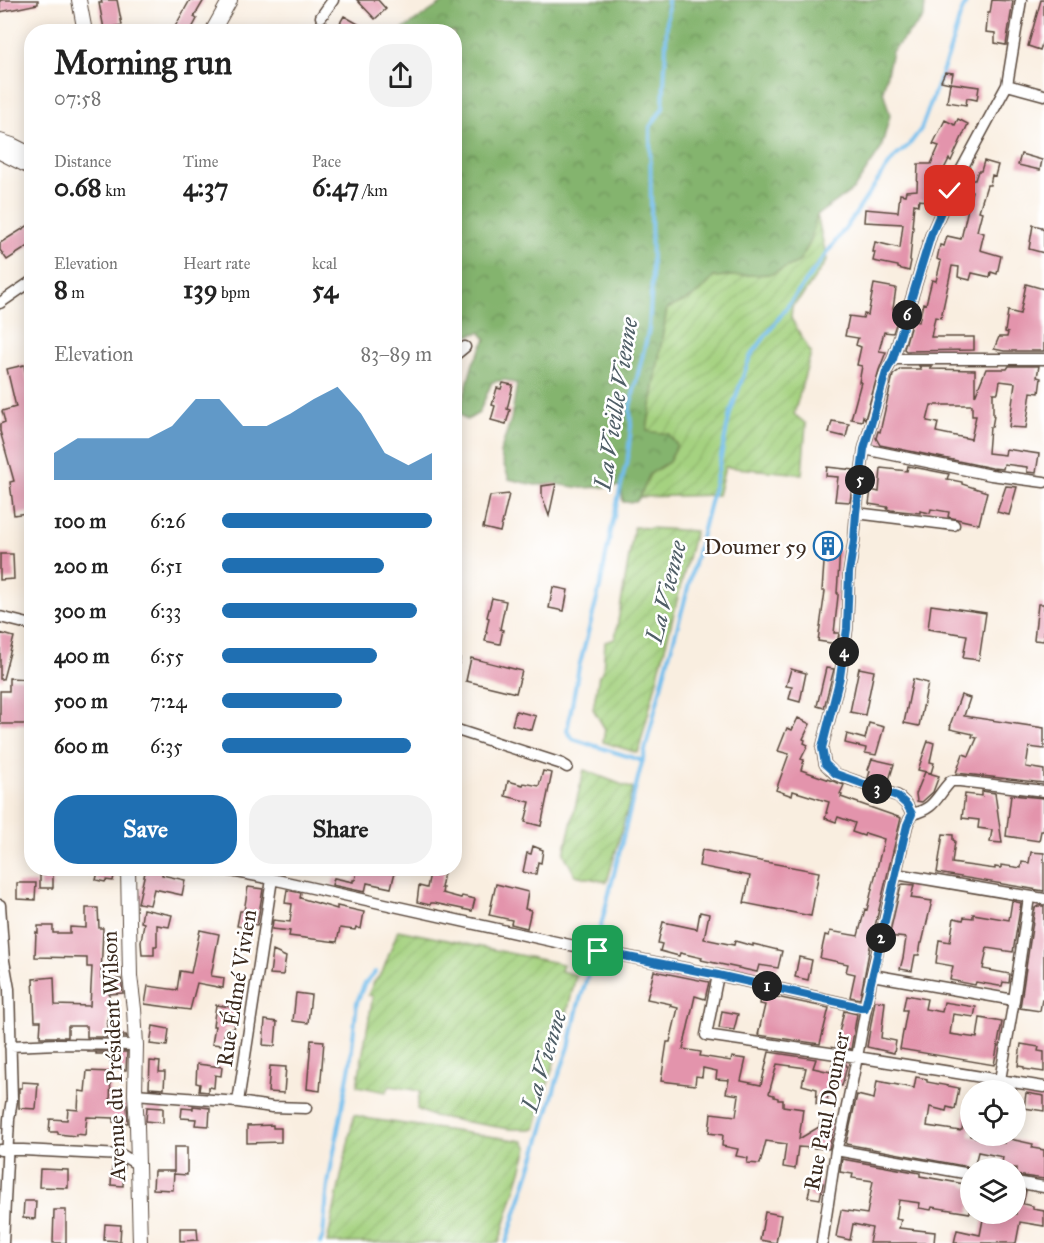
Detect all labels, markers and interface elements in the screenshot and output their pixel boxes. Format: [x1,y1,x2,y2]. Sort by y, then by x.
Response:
text: Morning run [54,43,232,83]
button: share [369,44,432,107]
text: 07:58 [54,86,101,110]
text: Distance [54,152,111,171]
text: Time [183,152,218,171]
text: Pace [312,152,341,171]
pin [924,165,975,216]
text: 0.68 [54,171,102,203]
text: 4:37 [183,171,228,203]
text: 6:47 [312,171,359,203]
icon: check [933,174,966,207]
text: km [102,181,126,200]
text: /km [359,181,388,200]
text: Elevation [54,254,118,273]
text: Heart rate [183,254,250,273]
text: kcal [312,254,337,273]
text: 8 [54,273,68,305]
text: 139 [183,273,218,305]
text: 54 [312,273,338,305]
text: m [68,283,85,302]
text: bpm [218,283,250,302]
pin: 6 [892,300,922,330]
text: 6 [903,305,911,324]
water label: La Vieille Vienne [587,315,645,493]
text: Elevation [54,342,133,366]
text: 83–89 m [360,342,432,366]
pin: 5 [845,465,875,495]
text: 5 [856,470,864,489]
text: 100 m [54,509,106,533]
text: 6:26 [150,509,185,533]
building icon: Doumer 59 [812,530,844,562]
place label: Doumer 59 [704,533,807,560]
water label: La Vienne [639,537,693,647]
text: 200 m [54,554,108,578]
text: 6:51 [150,554,183,578]
text: 300 m [54,599,106,623]
text: 6:33 [150,599,181,623]
pin: 4 [829,637,859,667]
text: 4 [840,642,848,661]
text: 400 m [54,644,110,668]
text: 6:55 [150,644,184,668]
text: 500 m [54,689,108,713]
text: 7:24 [150,689,187,713]
text: 600 m [54,734,109,758]
text: 6:35 [150,734,183,758]
pin: 3 [862,774,892,804]
text: 3 [874,779,880,798]
button: Save [54,795,237,864]
button: Share [249,795,432,864]
street label: Rue Édmé Vivien [211,907,262,1069]
pin: 2 [866,923,896,953]
pin [572,925,623,976]
text: 2 [877,928,885,947]
street label: Avenue du Président Wilson [96,930,131,1183]
icon: arrive [581,934,614,967]
pin: 1 [752,971,782,1001]
text: 1 [764,976,770,995]
water label: La Vienne [514,1006,574,1116]
street label: Rue Paul Doumer [798,1029,855,1193]
map controls [960,1080,1026,1224]
button: locate [960,1080,1026,1146]
button: layers [960,1158,1026,1224]

